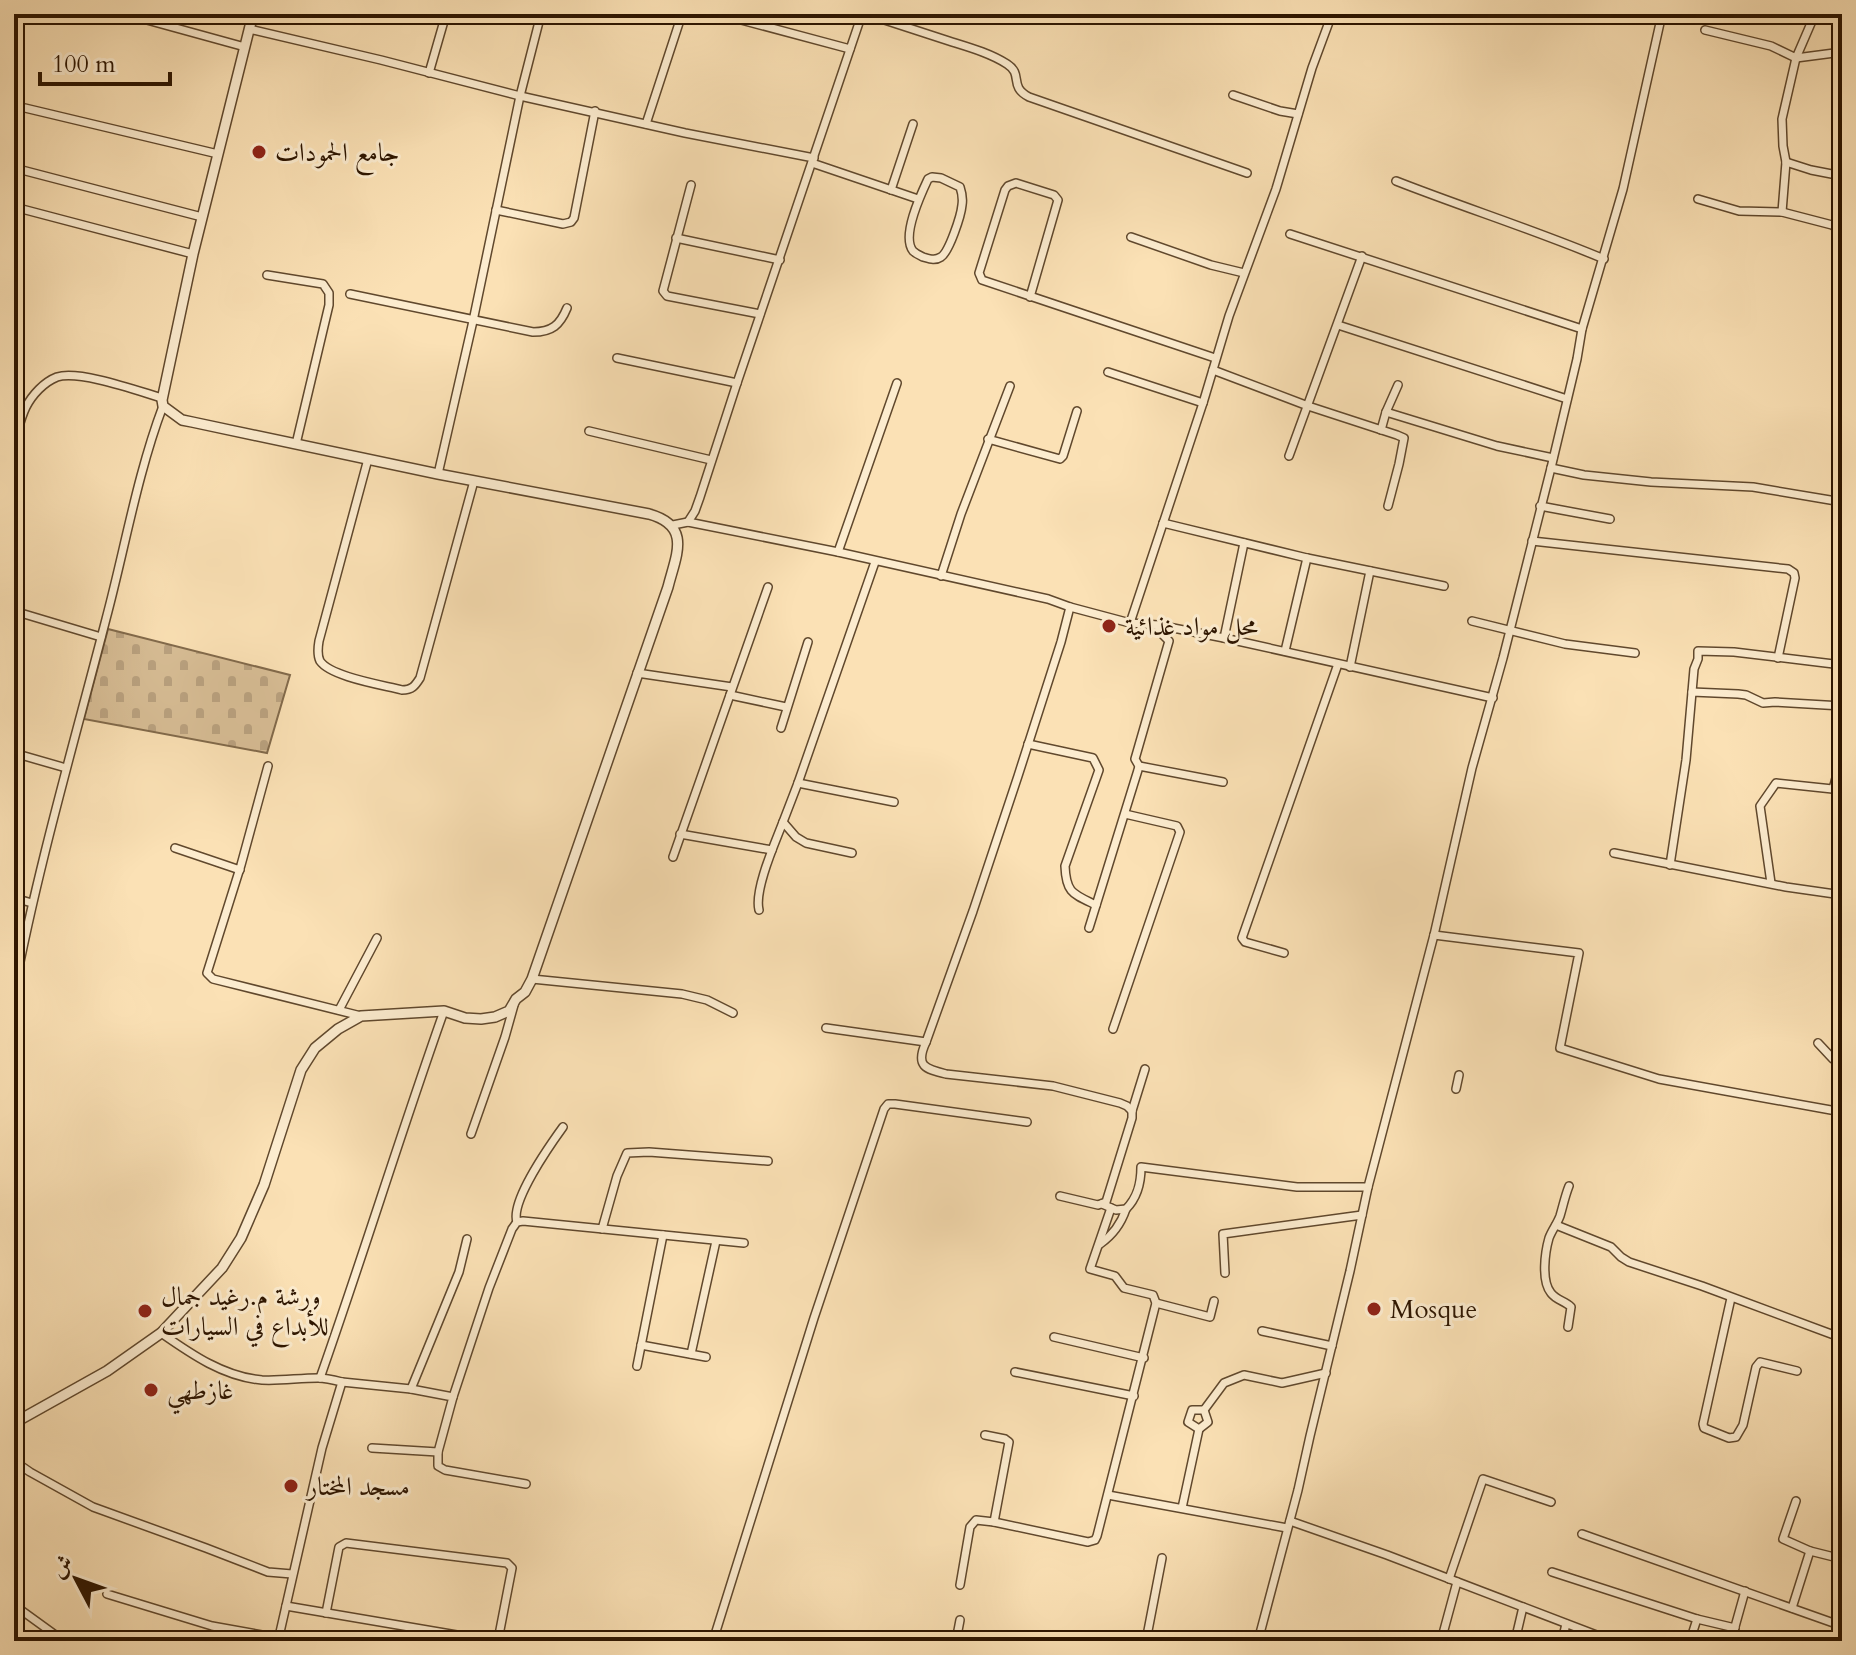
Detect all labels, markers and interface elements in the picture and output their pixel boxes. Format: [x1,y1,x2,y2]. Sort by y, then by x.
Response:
scale bar [40,36,170,86]
text: 100 m [52,48,116,81]
place label: جامع الحمودات [275,135,400,176]
marker: جامع الحمودات [250,143,268,161]
place label: محل مواد غذائية [1125,609,1258,644]
marker: محل مواد غذائية [1100,617,1118,635]
place label: ورشة م.رغيد جمال للأبداع في السيارات [161,1279,329,1348]
place label: Mosque [1390,1292,1477,1327]
marker: Mosque [1365,1300,1383,1318]
marker: ورشة م.رغيد جمال للأبداع في السيارات [136,1302,154,1320]
place label: غازطهي [167,1373,234,1415]
marker: غازطهي [142,1381,160,1399]
place label: مسجد المختار [304,1469,410,1504]
marker: مسجد المختار [282,1477,300,1495]
north arrow [36,1539,116,1619]
text: ش [43,1548,80,1585]

